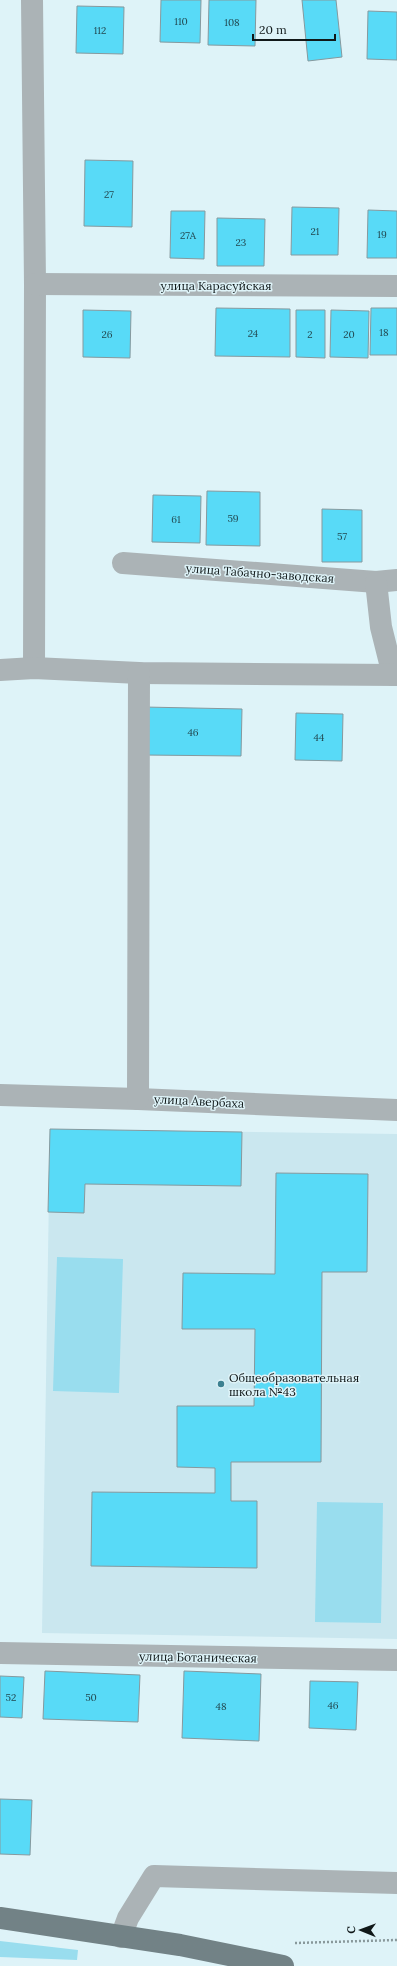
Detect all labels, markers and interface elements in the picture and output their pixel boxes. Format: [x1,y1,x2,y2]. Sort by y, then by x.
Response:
house number: 110 [174,15,188,28]
house number: 108 [224,16,240,29]
scale bar [253,16,335,42]
text: 20 m [259,22,287,37]
house number: 112 [94,24,106,37]
house number: 27 [104,188,114,201]
house number: 21 [310,225,320,238]
house number: 19 [377,228,387,241]
house number: 27А [180,229,197,242]
house number: 23 [236,236,247,249]
street label: улица Карасуйская [160,278,272,293]
house number: 18 [379,326,389,339]
house number: 24 [248,327,259,340]
house number: 26 [101,328,113,341]
house number: 2 [307,328,313,341]
house number: 20 [343,328,355,341]
house number: 59 [227,512,239,525]
house number: 61 [171,513,181,526]
house number: 57 [337,530,347,543]
street label: улица Табачно-заводская [185,560,335,586]
house number: 46 [187,726,199,739]
house number: 44 [314,731,325,744]
street label: улица Авербаха [153,1091,245,1111]
place label: Общеобразовательная школа №43 [229,1370,359,1399]
marker: Общеобразовательная школа №43 [216,1379,226,1389]
street label: улица Ботаническая [139,1648,257,1666]
house number: 52 [6,1691,16,1704]
house number: 50 [85,1691,97,1704]
house number: 46 [327,1699,339,1712]
house number: 48 [215,1700,227,1713]
north arrow [341,1910,381,1950]
text: С [344,1925,358,1934]

